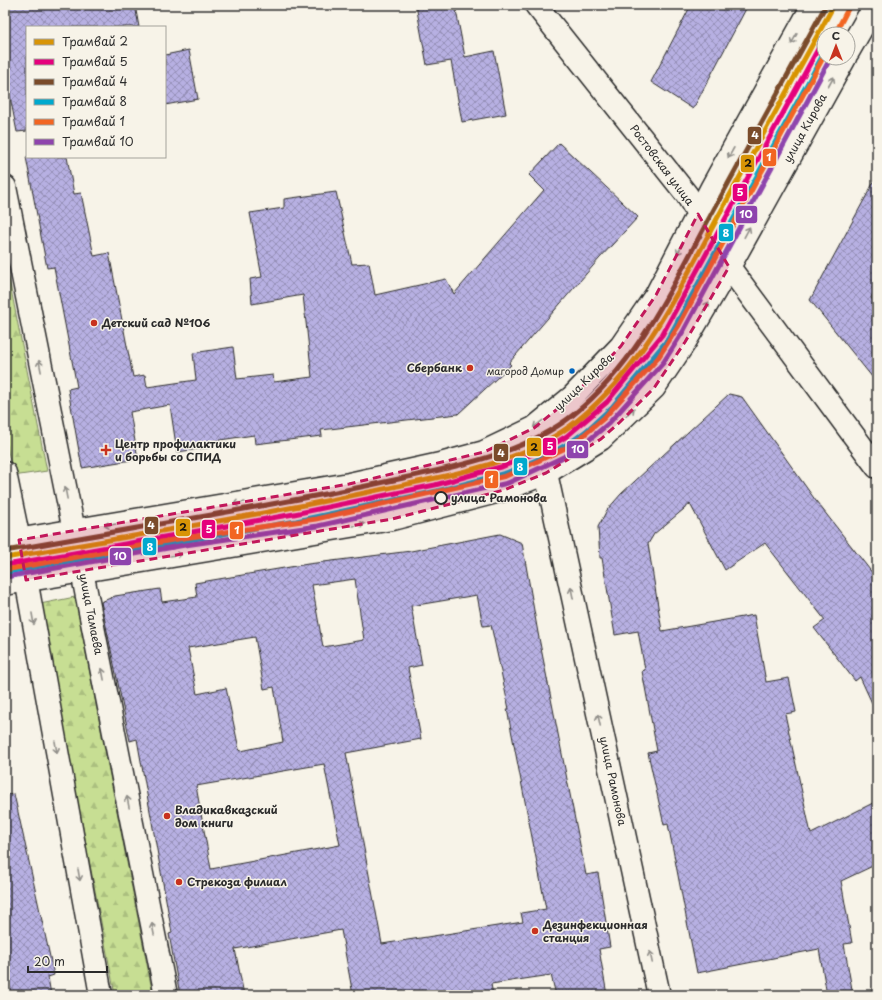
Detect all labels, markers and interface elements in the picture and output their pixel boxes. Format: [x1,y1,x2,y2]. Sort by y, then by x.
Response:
legend [26,26,166,158]
north arrow [816,26,856,66]
text: С [832,27,840,44]
text: Трамвай 2 [62,32,128,50]
one-way arrow [790,33,797,45]
text: Трамвай 5 [62,52,128,70]
text: Трамвай 4 [62,72,127,90]
one-way arrow [828,76,836,88]
street label: улица Кирова [779,90,831,165]
text: Трамвай 8 [62,92,127,110]
text: Трамвай 1 [62,112,125,130]
street label: Ростовская улица [626,121,699,209]
line badge: 4 [747,126,762,145]
text: 4 [751,126,759,143]
text: Трамвай 10 [62,132,134,150]
one-way arrow [727,147,734,159]
line badge: 1 [762,148,777,167]
text: 1 [766,148,772,165]
line badge: 2 [740,154,755,173]
text: 2 [744,154,752,171]
line badge: 5 [732,183,748,202]
text: 5 [736,183,744,200]
line badge: 10 [735,205,758,224]
text: 10 [739,205,753,222]
line badge: 8 [718,223,734,242]
text: 8 [723,224,730,241]
one-way arrow [744,227,751,239]
one-way arrow [676,243,684,255]
one-way arrow [702,301,710,313]
place label: Детский сад №106 [101,314,211,331]
marker: Детский сад №106 [89,318,99,328]
street label: улица Кирова [550,349,617,414]
place label: Сбербанк [407,359,463,376]
one-way arrow [36,360,44,373]
marker: Сбербанк [465,363,475,373]
place label: магород Домир [487,363,564,378]
marker: магород Домир [567,366,577,376]
one-way arrow [625,407,635,417]
one-way arrow [533,420,544,429]
place label: Центр профилактики и борьбы со СПИД [115,435,236,465]
line badge: 2 [526,437,542,457]
line badge: 5 [542,437,557,456]
text: 5 [546,437,554,454]
text: 2 [530,438,538,455]
line badge: 10 [566,440,589,459]
text: 10 [571,440,585,457]
line badge: 4 [493,443,509,462]
marker: Центр профилактики и борьбы со СПИД [100,444,112,456]
text: 4 [497,444,505,461]
line badge: 8 [513,457,528,476]
text: 8 [517,458,524,475]
line badge: 1 [484,470,499,489]
text: 1 [488,470,494,487]
one-way arrow [61,487,69,500]
place label: улица Рамонова [451,489,548,506]
marker: улица Рамонова [434,491,448,505]
one-way arrow [232,499,245,507]
line badge: 4 [144,516,159,535]
text: 4 [147,516,155,533]
line badge: 2 [175,518,191,537]
text: 2 [179,518,187,535]
line badge: 5 [201,519,216,539]
text: 5 [205,520,213,537]
one-way arrow [353,520,366,528]
one-way arrow [104,521,117,529]
line badge: 1 [229,521,244,540]
text: 1 [234,521,240,538]
line badge: 8 [142,537,157,556]
text: 8 [147,538,154,555]
line badge: 10 [109,547,132,566]
text: 10 [113,547,127,564]
one-way arrow [169,551,182,559]
street label: улица Тамаева [75,572,108,656]
one-way arrow [567,587,575,600]
one-way arrow [30,612,38,625]
one-way arrow [98,668,106,681]
one-way arrow [595,714,603,727]
street label: улица Рамонова [596,735,631,827]
one-way arrow [53,740,61,753]
one-way arrow [124,796,132,809]
place label: Владикавказский дом книги [175,801,278,831]
marker: Владикавказский дом книги [162,811,172,821]
one-way arrow [75,868,83,881]
place label: Стрекоза филиал [187,873,287,890]
marker: Стрекоза филиал [174,877,184,887]
place label: Дезинфекционная станция [542,916,648,946]
one-way arrow [149,923,157,936]
marker: Дезинфекционная станция [530,926,540,936]
scale bar [28,948,107,974]
one-way arrow [646,951,654,964]
text: 20 m [34,952,65,970]

